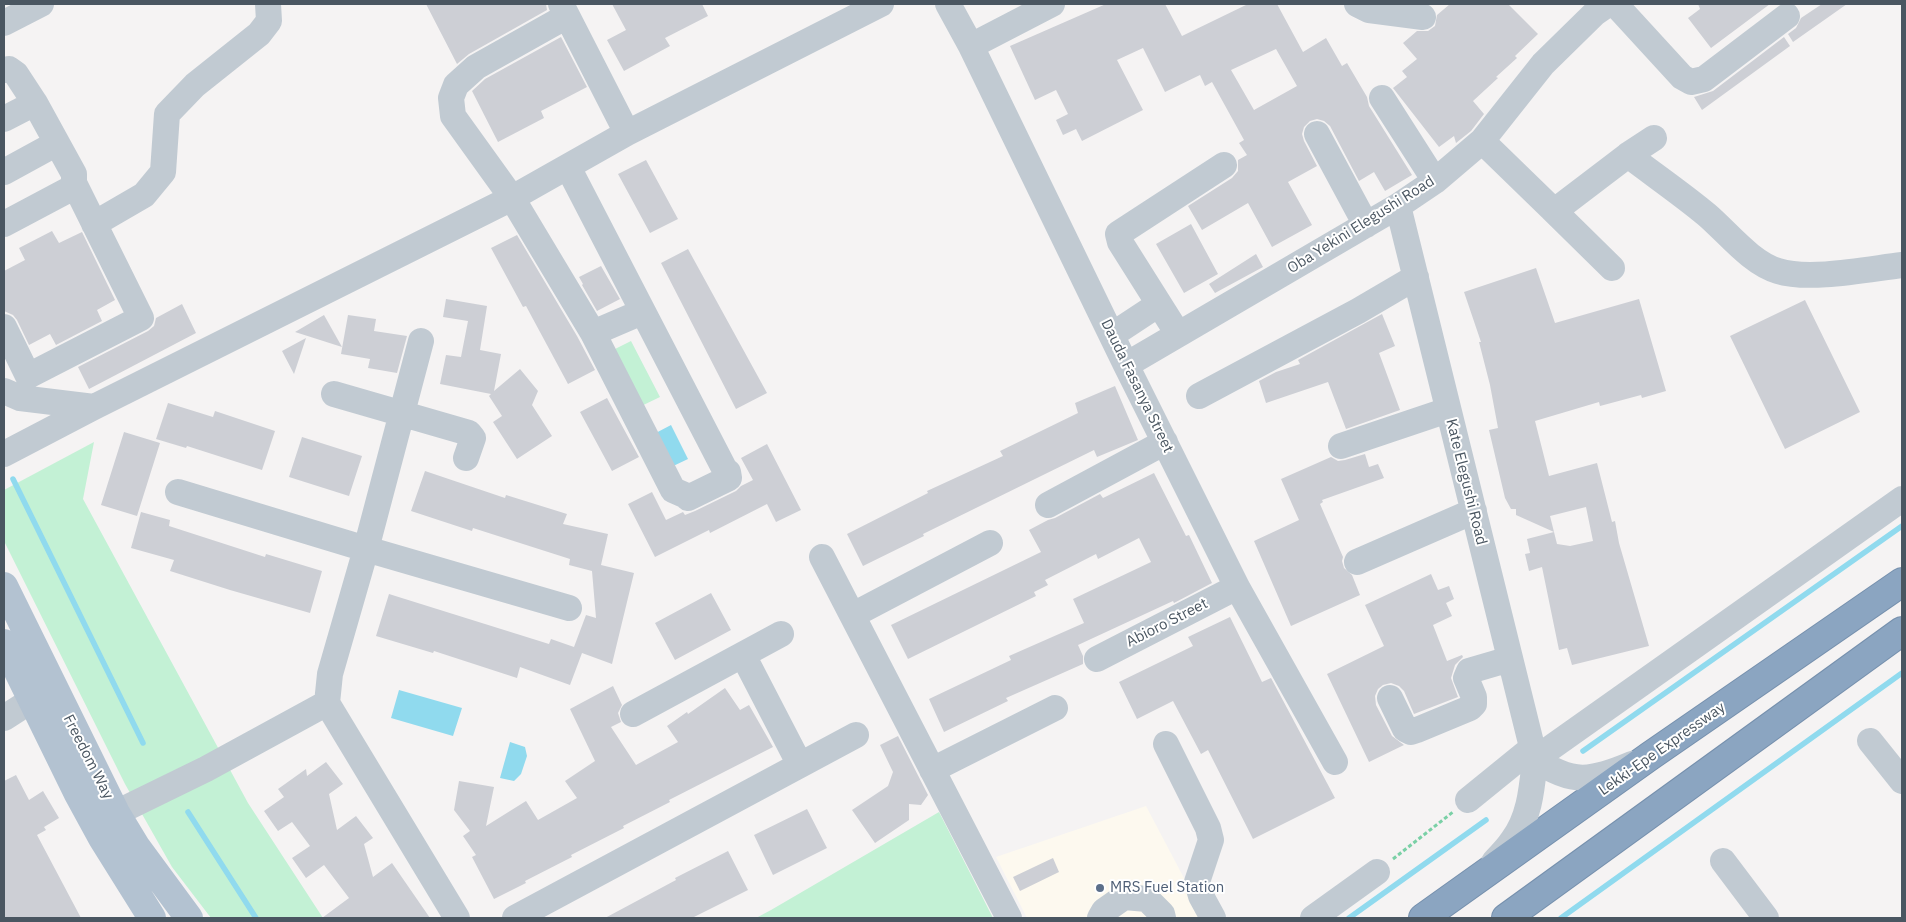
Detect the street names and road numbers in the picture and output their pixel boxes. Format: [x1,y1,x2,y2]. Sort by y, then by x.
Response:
street label: Oba Yekini Elegushi Road [1284,172,1438,278]
street label: Dauda Fasanya Street [1097,316,1177,456]
street label: Kate Elegushi Road [1442,417,1490,547]
street label: Abioro Street [1123,595,1211,651]
street label: Lekki-Epe Expressway [1595,699,1729,799]
street label: Freedom Way [59,712,117,802]

